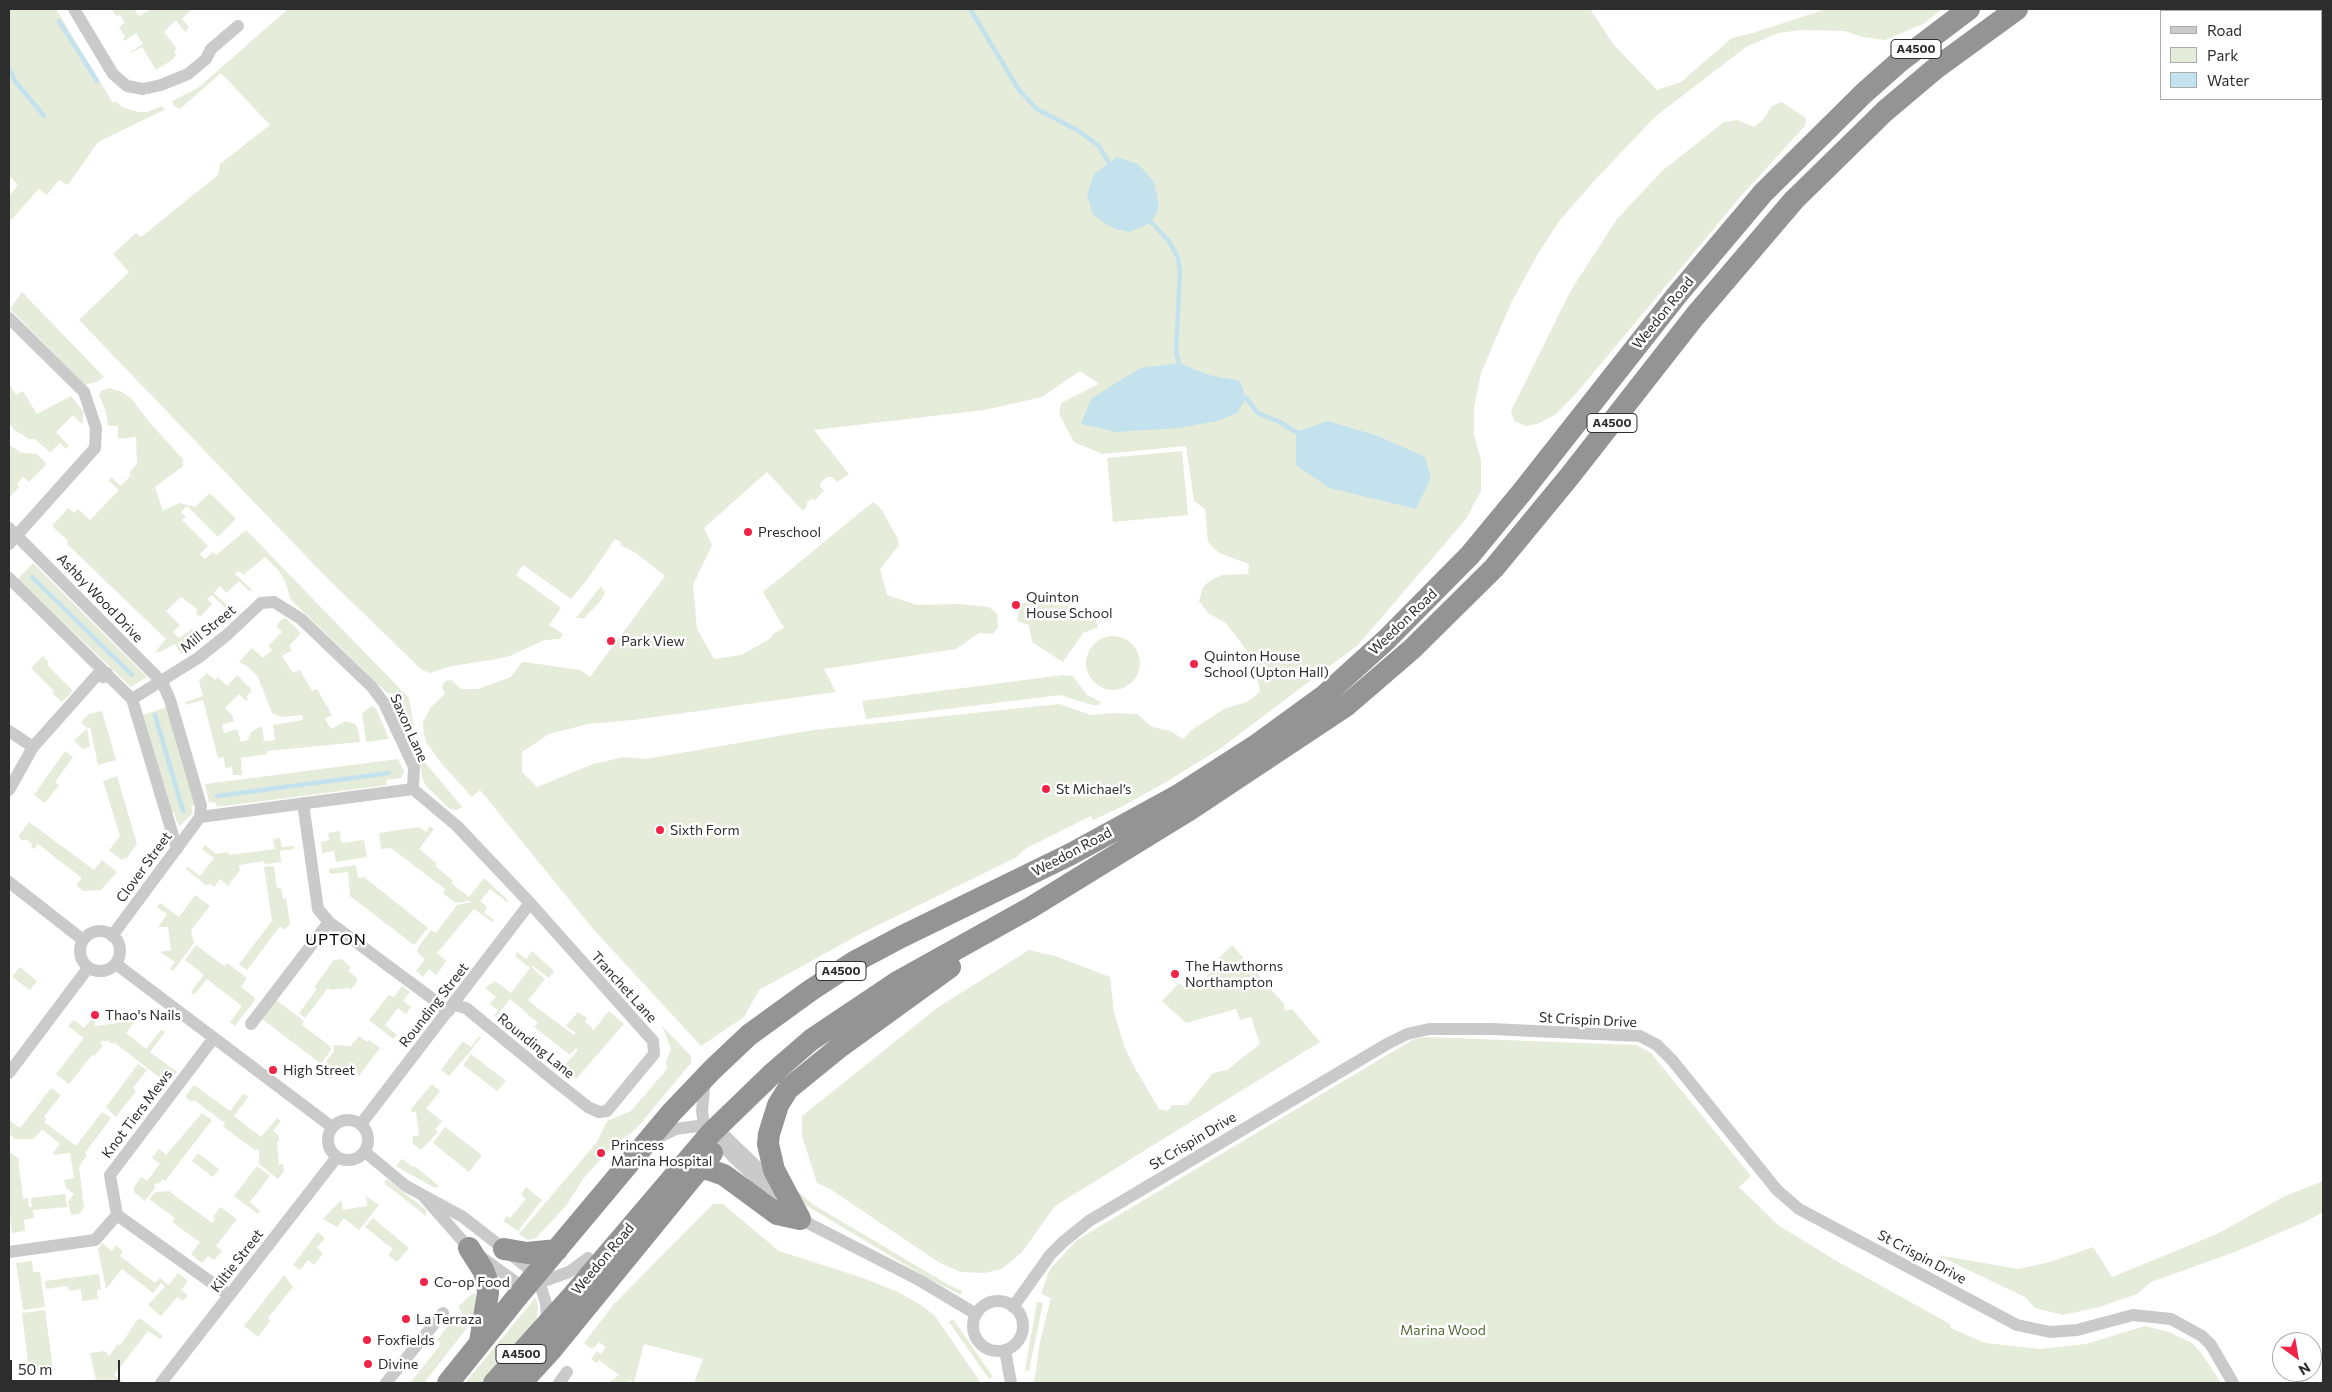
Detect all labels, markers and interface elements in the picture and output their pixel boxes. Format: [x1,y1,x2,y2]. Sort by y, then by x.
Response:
legend [2160,10,2322,100]
text: Road [2207,21,2242,39]
road number: A4500 [1891,40,1941,59]
text: Park [2207,46,2238,64]
text: Water [2207,71,2249,89]
street label: Weedon Road [1629,274,1697,352]
road number: A4500 [1587,413,1637,432]
place label: Preschool [758,524,821,540]
marker: Preschool [742,526,754,538]
street label: Ashby Wood Drive [53,550,147,646]
street label: Weedon Road [1366,585,1440,659]
place label: Quinton House School [1026,589,1113,622]
marker: Quinton House School [1010,599,1022,611]
street label: Mill Street [177,602,239,656]
place label: Park View [621,633,685,649]
marker: Park View [605,635,617,647]
place label: Quinton House School (Upton Hall) [1204,648,1329,680]
marker: Quinton House School (Upton Hall) [1188,658,1200,670]
street label: Saxon Lane [387,691,431,765]
place label: St Michael’s [1056,781,1131,797]
marker: St Michael’s [1040,783,1052,795]
place label: Sixth Form [670,822,740,838]
marker: Sixth Form [654,824,666,836]
street label: Weedon Road [1029,824,1115,880]
street label: Clover Street [113,828,175,906]
district label: UPTON [305,930,367,950]
street label: Tranchet Lane [588,948,660,1026]
place label: The Hawthorns Northampton [1185,958,1283,990]
street label: Rounding Street [396,959,472,1051]
road number: A4500 [816,961,866,980]
marker: The Hawthorns Northampton [1169,968,1181,980]
place label: Thao's Nails [105,1007,181,1023]
marker: Thao's Nails [89,1009,101,1021]
street label: St Crispin Drive [1539,1009,1637,1031]
street label: Rounding Lane [494,1010,578,1082]
place label: High Street [283,1062,355,1078]
marker: High Street [267,1064,279,1076]
street label: Knot Tiers Mews [98,1066,176,1162]
street label: St Crispin Drive [1147,1109,1239,1173]
place label: Princess Marina Hospital [611,1137,712,1170]
marker: Princess Marina Hospital [595,1147,607,1159]
street label: Weedon Road [568,1220,638,1298]
street label: Kiltie Street [207,1226,267,1296]
street label: St Crispin Drive [1875,1227,1969,1287]
place label: Co-op Food [434,1274,510,1290]
marker: Co-op Food [418,1276,430,1288]
place label: La Terraza [416,1311,482,1327]
marker: La Terraza [400,1313,412,1325]
park label: Marina Wood [1400,1322,1486,1338]
place label: Foxfields [377,1332,435,1348]
north arrow [2272,1332,2322,1382]
marker: Foxfields [361,1334,373,1346]
road number: A4500 [496,1345,546,1364]
scale bar [12,1350,122,1382]
place label: Divine [378,1356,418,1372]
marker: Divine [362,1358,374,1370]
text: N [2296,1359,2314,1379]
text: 50 m [18,1360,52,1378]

